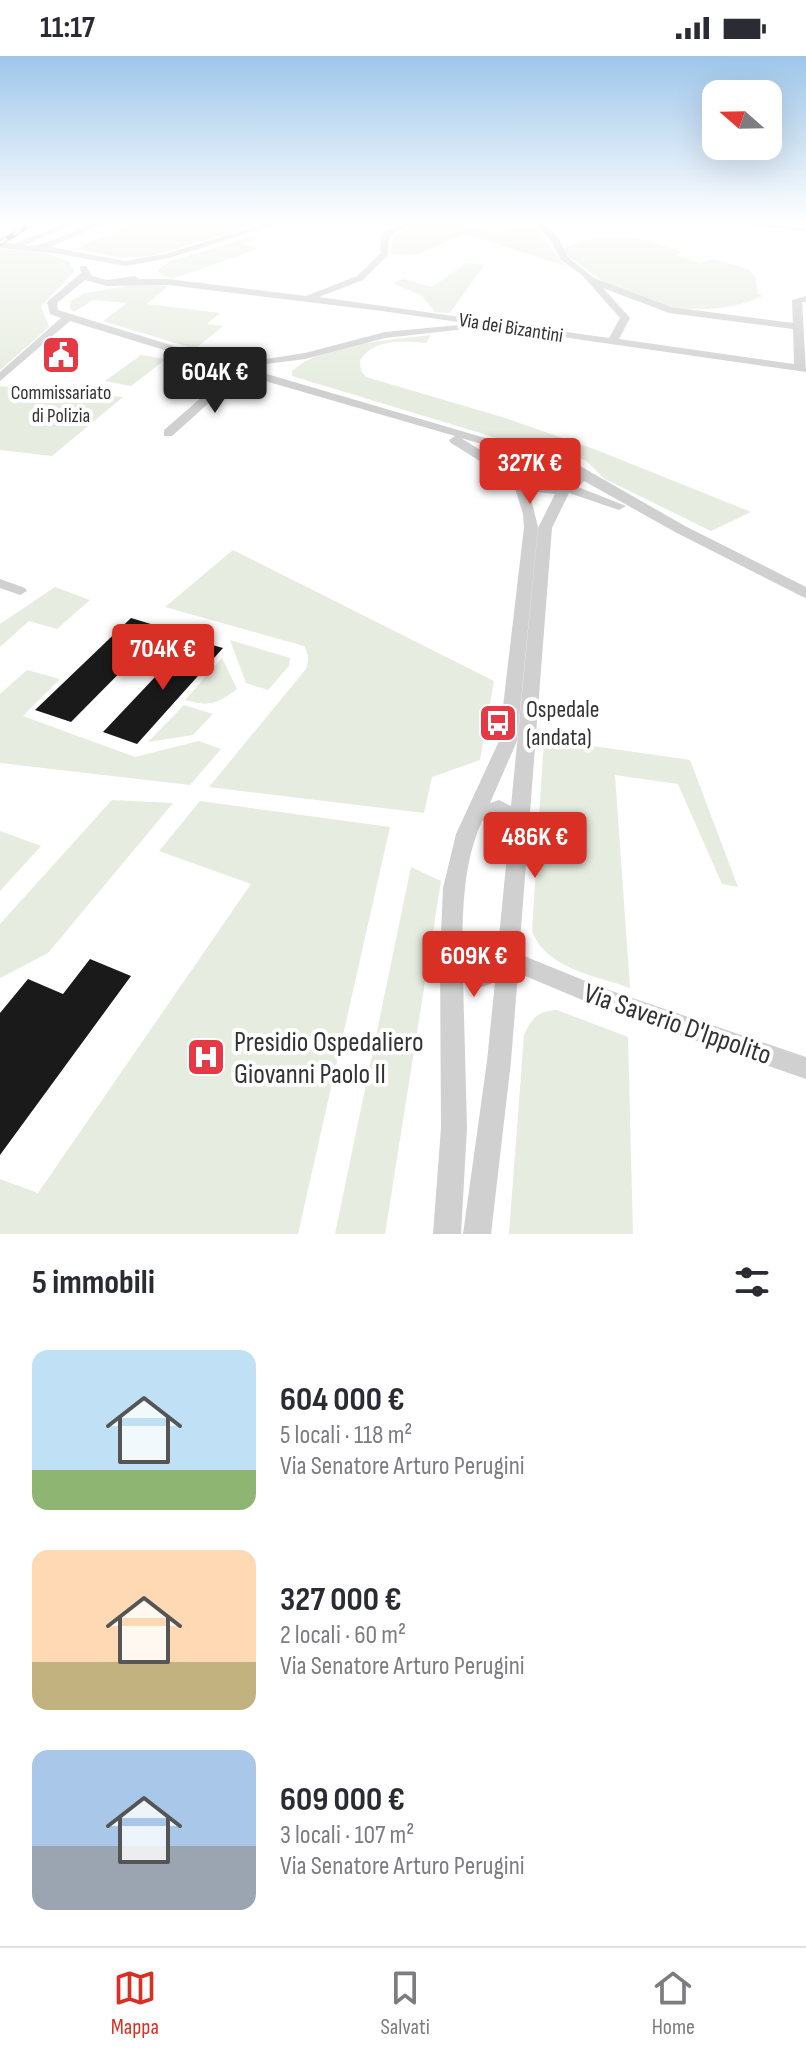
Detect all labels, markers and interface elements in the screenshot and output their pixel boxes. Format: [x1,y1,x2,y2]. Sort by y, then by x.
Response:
text: 11:17 [40,10,95,46]
north arrow [702,80,782,160]
map controls [702,80,782,160]
street label: Via dei Bizantini [457,308,565,348]
public building icon: Commissariato di Polizia [40,334,82,376]
pin: 604K € [150,347,280,415]
text: 604K € [182,357,248,388]
place label: Commissariato di Polizia [11,381,111,428]
pin: 327K € [465,438,595,506]
text: 327K € [498,448,562,479]
pin: 704K € [98,624,228,692]
text: 704K € [130,634,196,665]
place label: Ospedale (andata) [526,695,599,752]
bus stop icon: Ospedale (andata) [477,702,519,744]
pin: 486K € [470,812,600,880]
text: 486K € [502,822,568,853]
pin: 609K € [409,931,539,999]
text: 609K € [440,941,508,972]
street label: Via Saverio D'Ippolito [579,977,776,1072]
place label: Presidio Ospedaliero Giovanni Paolo II [234,1026,424,1091]
hospital icon: Presidio Ospedaliero Giovanni Paolo II [185,1036,227,1078]
icon: filters [730,1260,774,1304]
text: 5 immobili [32,1262,155,1303]
text: 604 000 € [280,1379,405,1420]
icon: home [96,1382,192,1478]
text: 5 locali · 118 m² [280,1420,412,1451]
text: Via Senatore Arturo Perugini [280,1451,525,1482]
text: 327 000 € [280,1579,402,1620]
icon: home [96,1582,192,1678]
text: 2 locali · 60 m² [280,1620,406,1651]
text: Via Senatore Arturo Perugini [280,1651,525,1682]
text: 609 000 € [280,1779,405,1820]
icon: home [96,1782,192,1878]
text: 3 locali · 107 m² [280,1820,414,1851]
text: Via Senatore Arturo Perugini [280,1851,525,1882]
tab: Mappa [111,1966,159,2041]
tab: Salvati [380,1966,430,2041]
tab: Home [651,1966,695,2041]

